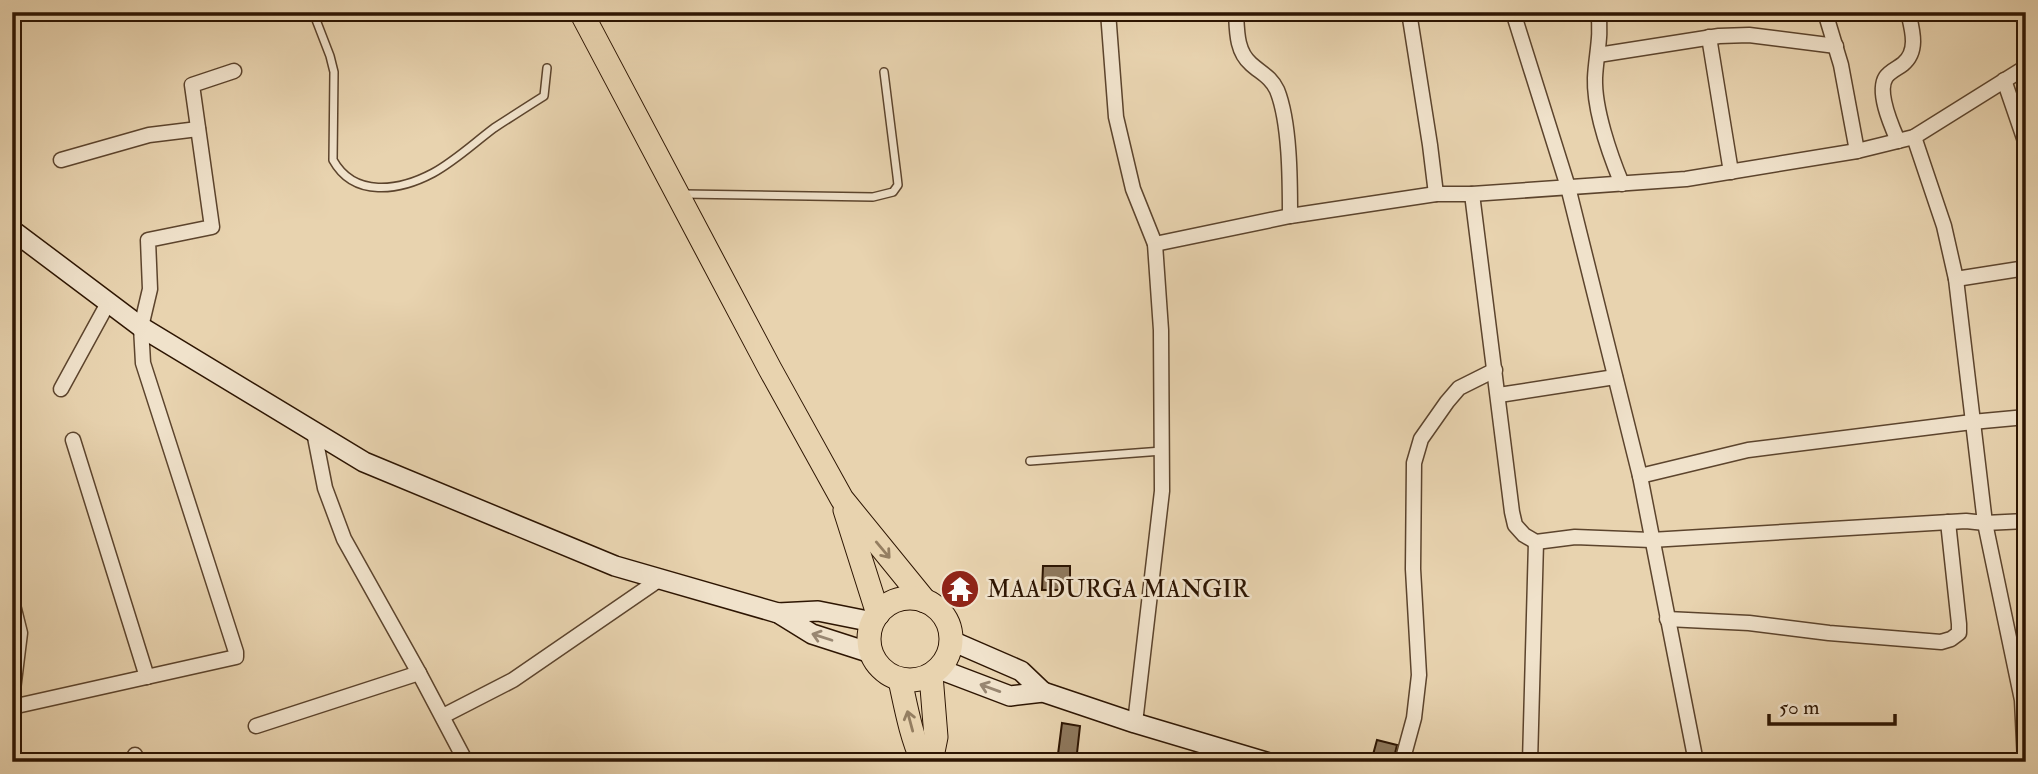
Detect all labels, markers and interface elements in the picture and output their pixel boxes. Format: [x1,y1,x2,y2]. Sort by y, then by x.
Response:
one-way arrow [875,541,891,559]
temple icon: MAA DURGA MANGIR [939,568,981,610]
place label: MAA DURGA MANGIR [987,574,1250,605]
one-way arrow [812,630,834,642]
one-way arrow [980,681,1002,693]
scale bar [1769,683,1895,727]
text: 50 m [1779,694,1820,721]
one-way arrow [903,711,916,733]

